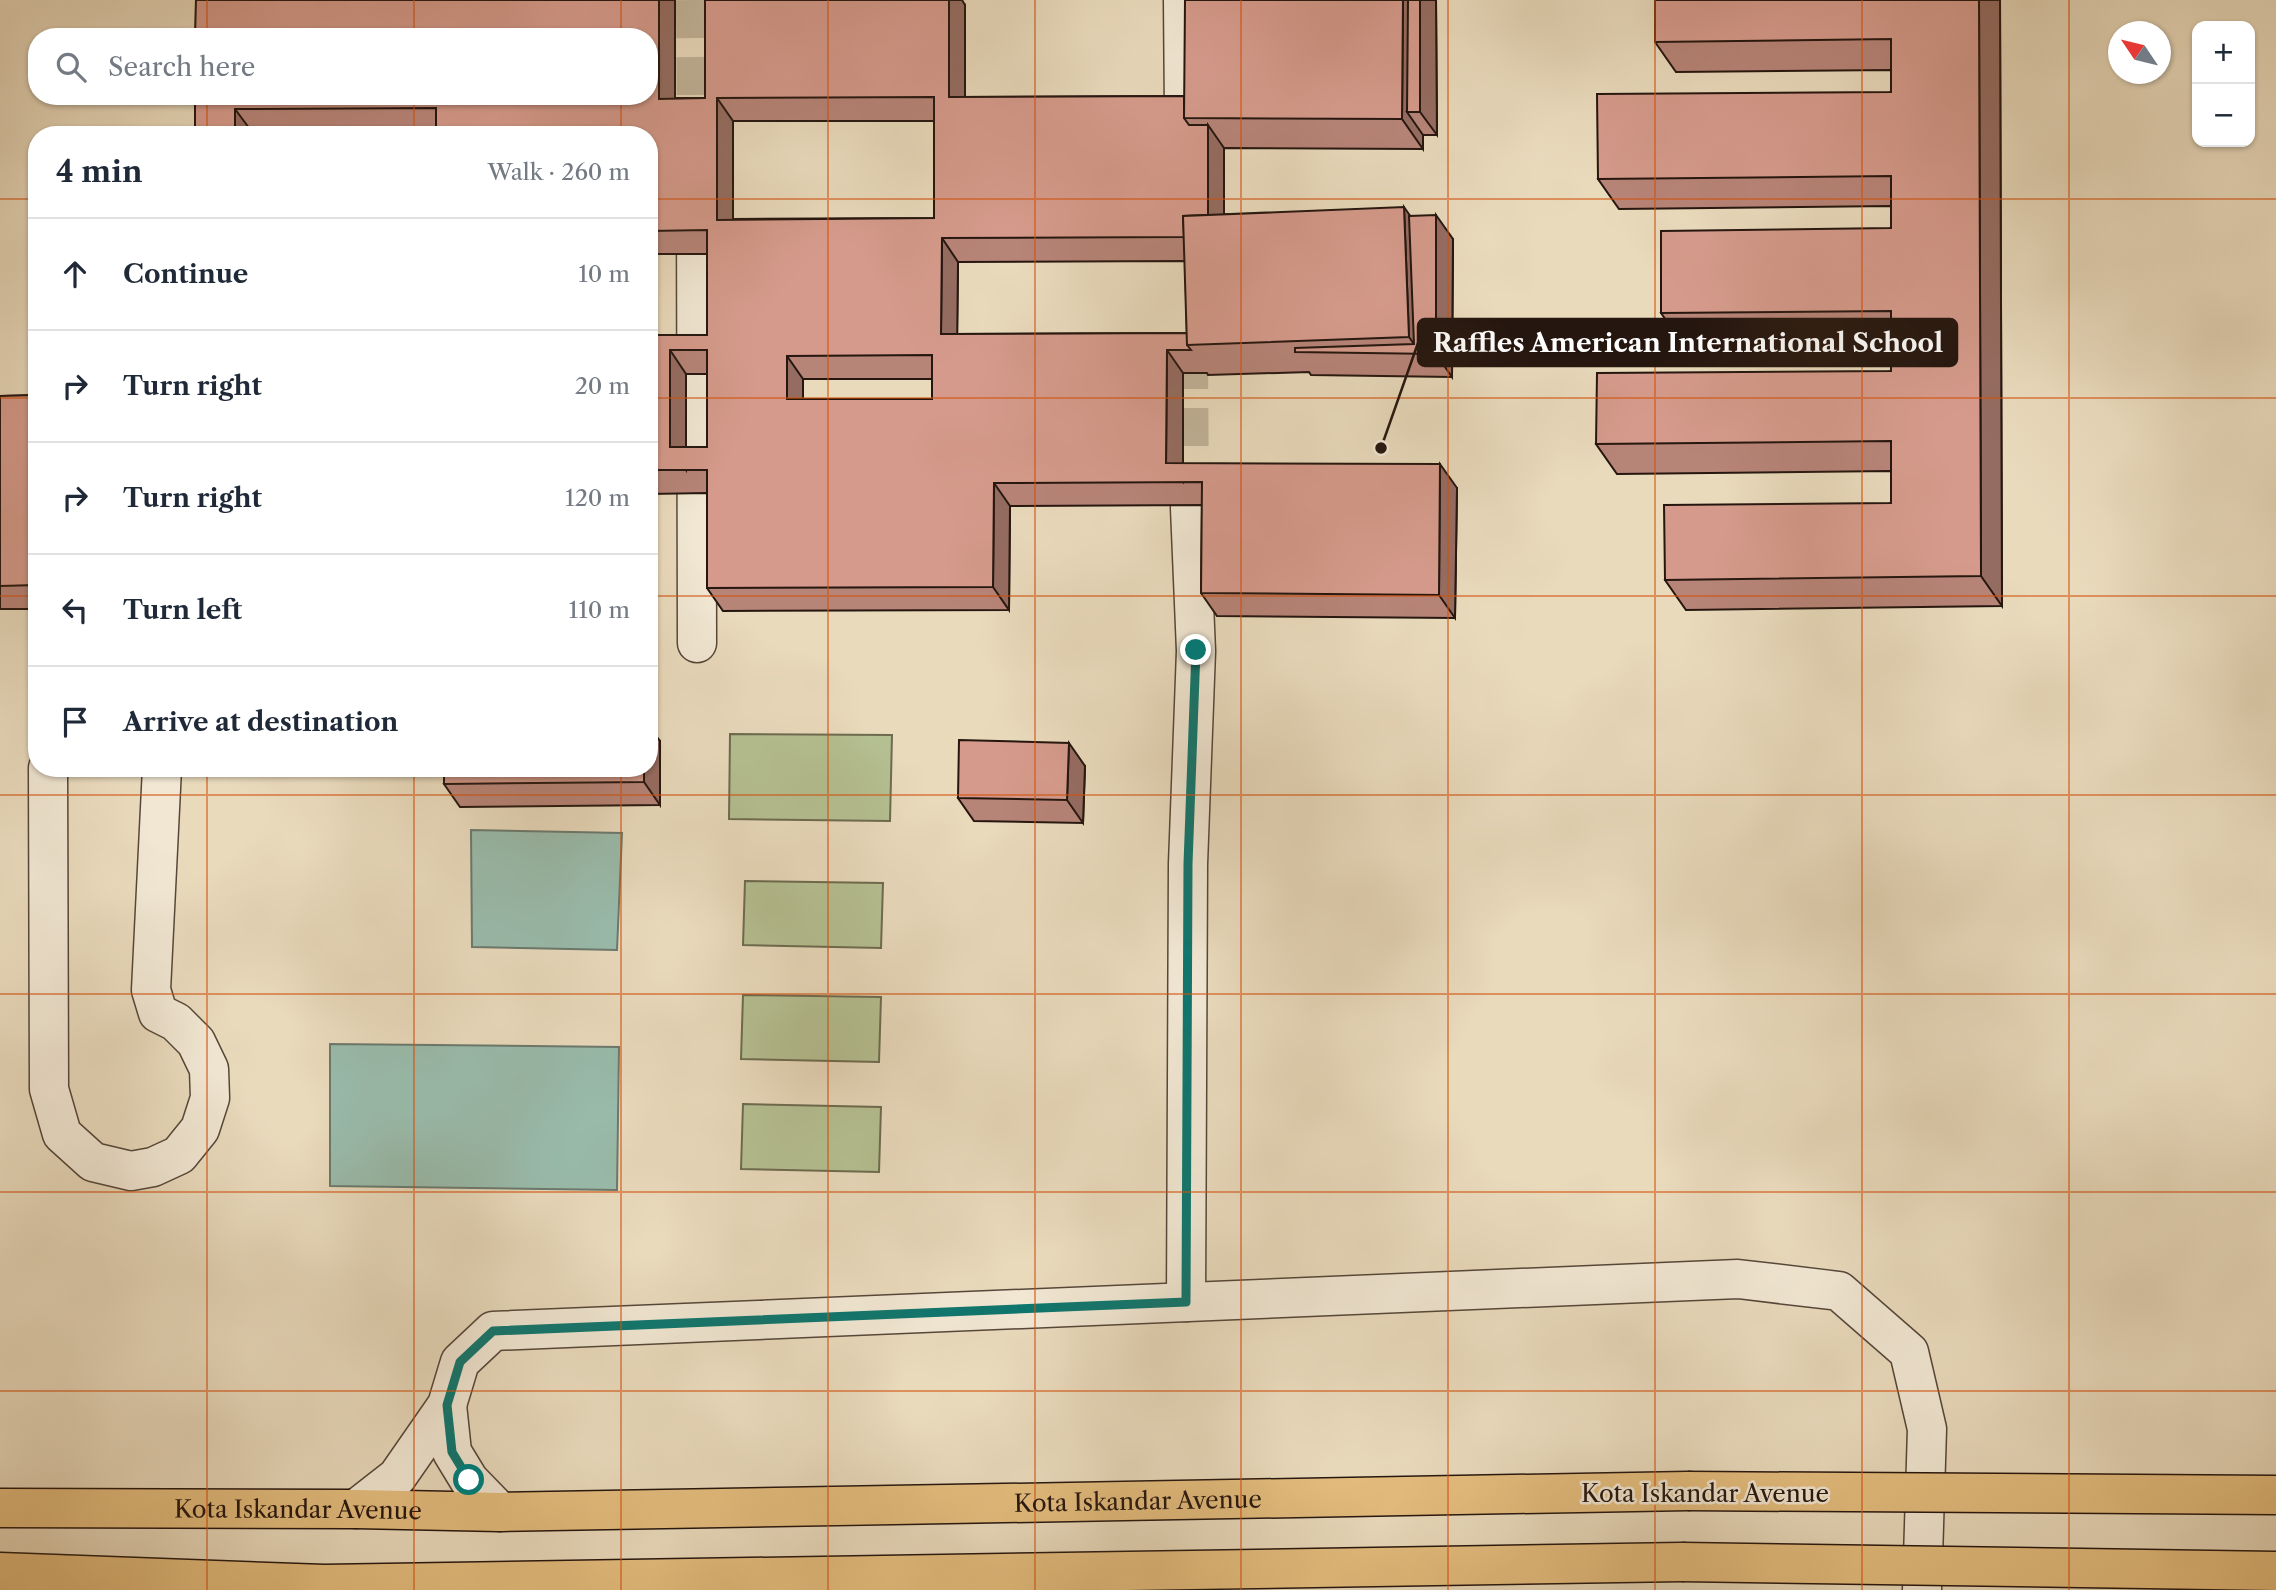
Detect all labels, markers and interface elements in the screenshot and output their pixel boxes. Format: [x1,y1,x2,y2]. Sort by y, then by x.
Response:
north arrow [2108,21,2171,84]
map controls [2192,21,2255,147]
button: + [2192,21,2255,84]
search box [28,28,658,105]
icon: search [52,48,90,86]
text: Search here [108,51,255,83]
button: − [2192,84,2255,147]
text: 4 min [56,153,142,190]
text: Walk · 260 m [488,158,630,186]
icon: ahead [56,255,94,293]
text: Continue [123,258,248,290]
text: 10 m [578,260,630,288]
callout: Raffles American International School [1418,319,1957,366]
text: Raffles American International School [1433,327,1943,359]
icon: right [56,367,94,405]
text: Turn right [123,370,262,402]
text: 20 m [575,372,630,400]
icon: right [56,479,94,517]
text: Turn right [123,482,262,514]
text: 120 m [565,484,630,512]
icon: left [56,591,94,629]
text: Turn left [123,594,242,626]
text: 110 m [569,596,630,624]
route end [1180,634,1211,665]
icon: arrive [56,703,94,741]
text: Arrive at destination [123,706,398,738]
route start [453,1464,484,1495]
street label: Kota Iskandar Avenue [1581,1479,1829,1508]
street label: Kota Iskandar Avenue [1014,1484,1262,1517]
street label: Kota Iskandar Avenue [174,1494,422,1525]

